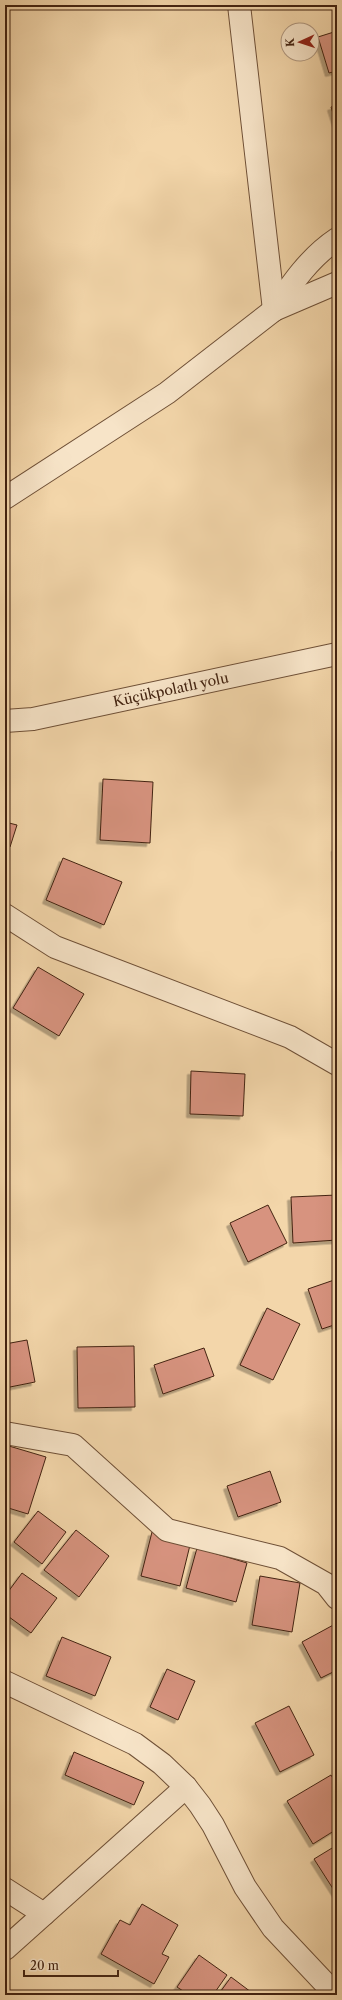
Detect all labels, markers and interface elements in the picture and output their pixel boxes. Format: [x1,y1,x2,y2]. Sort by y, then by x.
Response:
north arrow [280,22,320,62]
text: K [283,37,297,47]
street label: Küçükpolatlı yolu [111,668,231,711]
scale bar [24,1952,118,1978]
text: 20 m [30,1958,59,1973]

